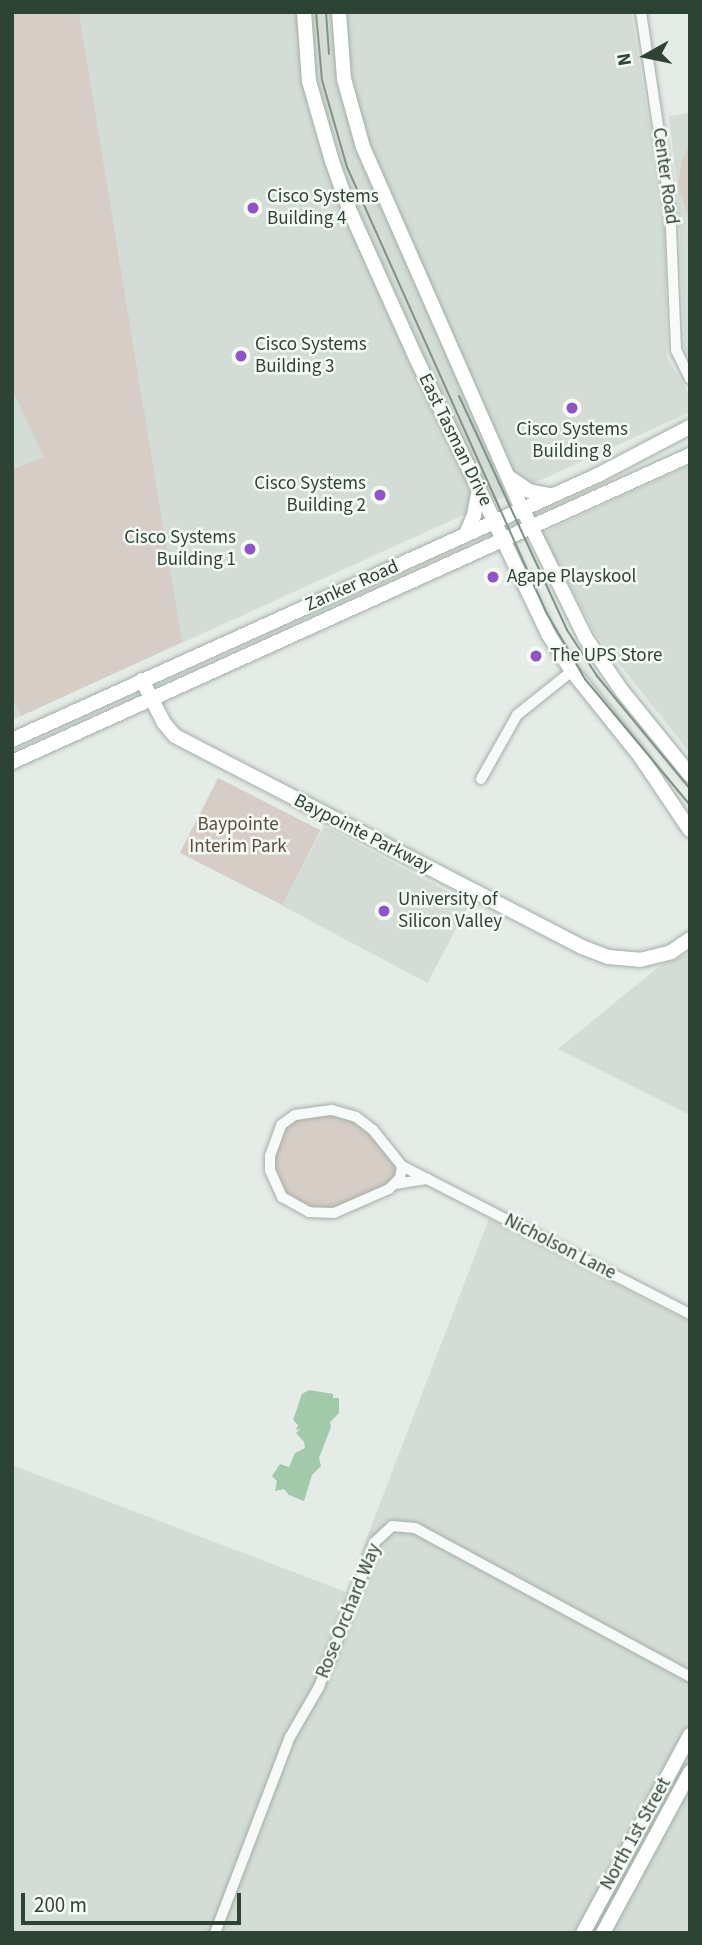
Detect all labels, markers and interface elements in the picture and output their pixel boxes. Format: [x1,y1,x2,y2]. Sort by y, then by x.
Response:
north arrow [611,21,681,91]
text: N [610,51,639,68]
street label: Center Road [647,126,683,226]
place label: Cisco Systems Building 4 [267,186,379,230]
marker: Cisco Systems Building 4 [245,200,261,216]
place label: Cisco Systems Building 3 [255,334,367,378]
marker: Cisco Systems Building 3 [233,348,249,364]
street label: East Tasman Drive [413,370,497,510]
marker: Cisco Systems Building 8 [564,400,580,416]
place label: Cisco Systems Building 8 [516,419,628,463]
place label: Cisco Systems Building 2 [254,473,366,517]
marker: Cisco Systems Building 2 [372,487,388,503]
place label: Cisco Systems Building 1 [124,527,236,571]
marker: Cisco Systems Building 1 [242,541,258,557]
street label: Zanker Road [302,555,402,617]
place label: Agape Playskool [507,566,636,588]
marker: Agape Playskool [485,569,501,585]
place label: The UPS Store [550,645,662,667]
marker: The UPS Store [528,648,544,664]
street label: Baypointe Parkway [290,789,436,879]
park label: Baypointe Interim Park [189,814,287,858]
place label: University of Silicon Valley [398,889,502,933]
marker: University of Silicon Valley [376,903,392,919]
street label: Nicholson Lane [500,1209,620,1285]
street label: Rose Orchard Way [312,1540,386,1682]
street label: North 1st Street [596,1774,676,1894]
scale bar [24,1878,245,1922]
text: 200 m [34,1890,87,1920]

